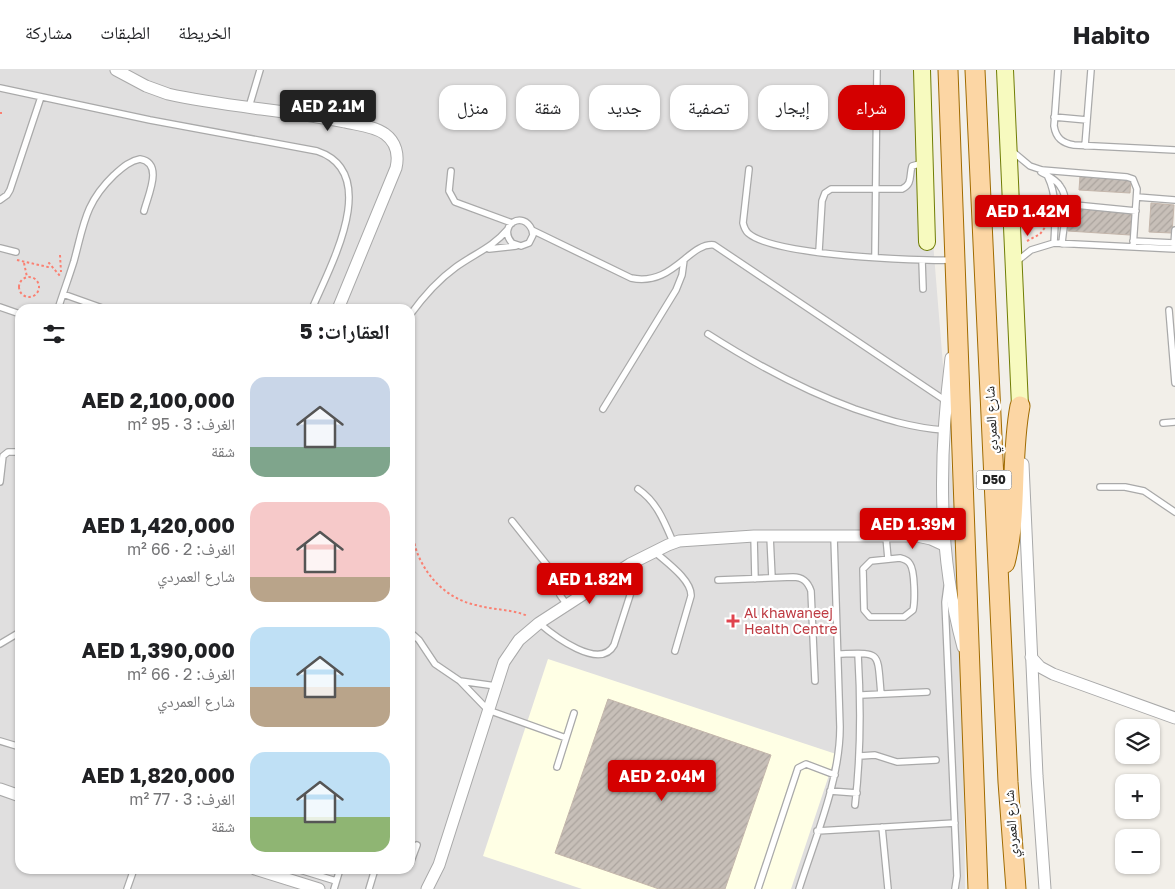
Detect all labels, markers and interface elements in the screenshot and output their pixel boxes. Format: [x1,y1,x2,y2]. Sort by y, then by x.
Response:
text: Habito [1073,20,1150,49]
text: مشاركة [25,21,72,43]
text: الطبقات [100,21,150,43]
text: الخريطة [178,21,231,43]
chip: منزل [439,85,506,130]
chip: شقة [516,85,579,130]
chip: جديد [589,85,660,130]
chip: تصفية [670,85,748,130]
chip: إيجار [758,85,828,130]
chip: شراء [838,85,905,130]
pin: AED 2.1M [276,90,380,132]
text: AED 2.1M [291,96,365,116]
pin: AED 1.42M [971,194,1085,237]
text: AED 1.42M [986,201,1070,221]
text: العقارات: 5 [300,318,390,344]
icon: filters [40,320,68,348]
street label: شارع العمردي [980,385,1004,454]
text: AED 2,100,000 [81,387,235,413]
icon: home [290,397,350,457]
text: الغرف: 3 · 95 m² [127,414,235,434]
text: شقة [211,441,235,461]
road number: D50 [976,470,1012,490]
pin: AED 1.39M [856,508,970,550]
text: AED 1,420,000 [82,512,235,538]
text: AED 1.39M [871,514,955,534]
icon: home [290,522,350,582]
text: الغرف: 2 · 66 m² [127,539,235,559]
pin: AED 1.82M [533,562,647,605]
text: شارع العمردي [157,566,235,586]
text: AED 1.82M [548,569,632,589]
place label: Al khawaneej Health Centre [744,604,838,637]
marker: Al khawaneej Health Centre [726,614,740,628]
text: AED 1,390,000 [82,637,235,663]
icon: home [290,647,350,707]
text: الغرف: 2 · 66 m² [127,664,235,684]
text: شارع العمردي [157,691,235,711]
map controls [1115,719,1160,874]
button: layers [1115,719,1160,764]
pin: AED 2.04M [605,760,719,802]
text: AED 1,820,000 [82,762,235,788]
text: AED 2.04M [619,766,705,786]
icon: home [290,772,350,832]
button: + [1115,774,1160,819]
text: الغرف: 3 · 77 m² [129,789,235,809]
street label: شارع العمردي [1000,789,1025,859]
text: شقة [211,816,235,836]
button: − [1115,829,1160,874]

